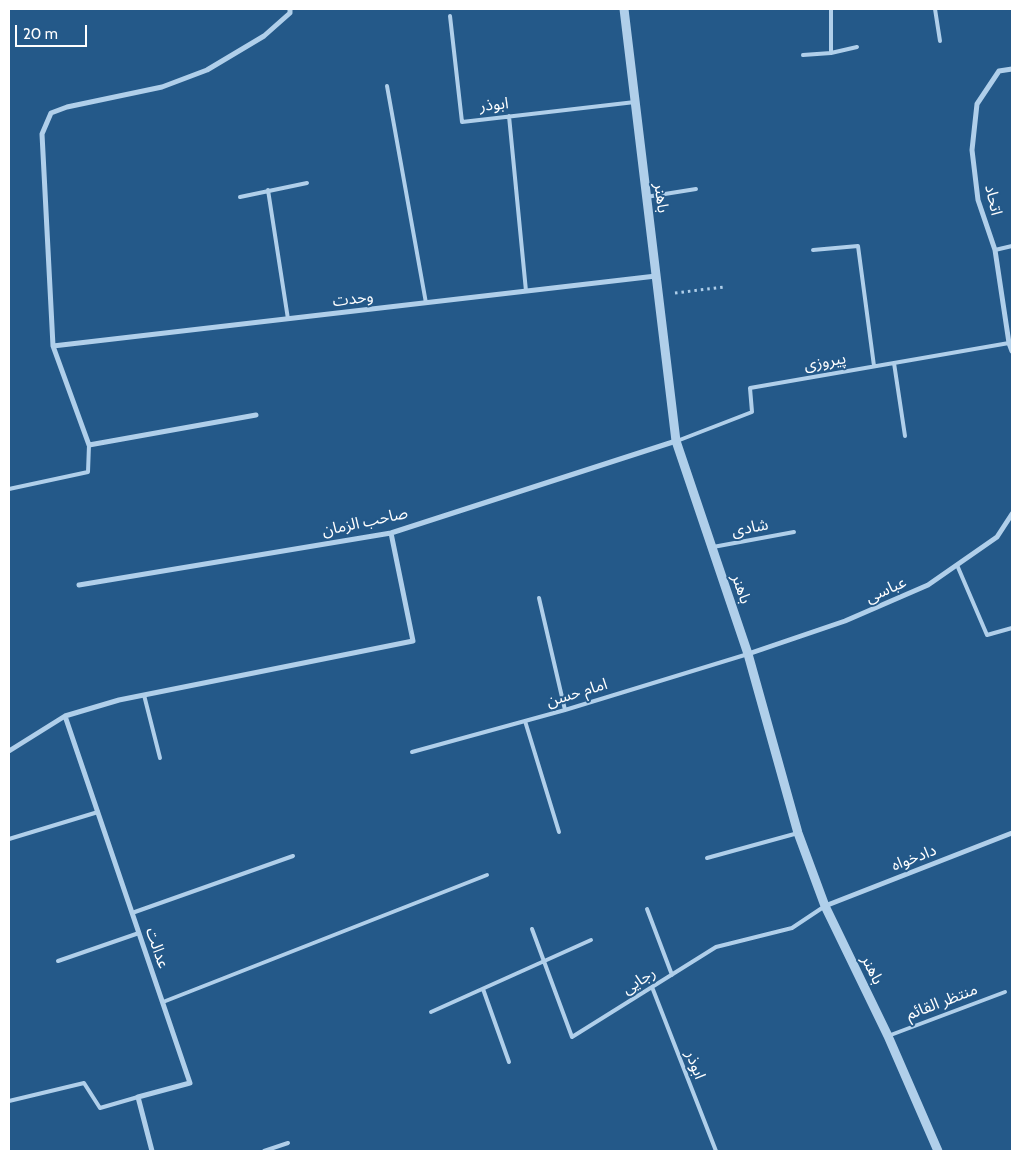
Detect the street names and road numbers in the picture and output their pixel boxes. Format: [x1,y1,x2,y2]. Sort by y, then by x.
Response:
street label: ابوذر [478,94,510,116]
street label: باهنر [650,182,672,214]
street label: اتحاد [980,183,1006,217]
street label: وحدت [331,287,375,311]
street label: پیروزی [803,349,847,375]
street label: صاحب الزمان [320,504,410,540]
street label: شادی [730,515,770,541]
street label: باهنر [727,572,755,606]
street label: عباسی [863,573,909,607]
street label: امام حسن [544,675,610,711]
street label: دادخواه [889,841,939,875]
street label: عدالت [141,925,173,971]
street label: باهنر [857,952,887,988]
street label: رجایی [619,963,659,999]
street label: منتظر القائم [904,980,980,1024]
street label: ابوذر [681,1048,709,1082]

